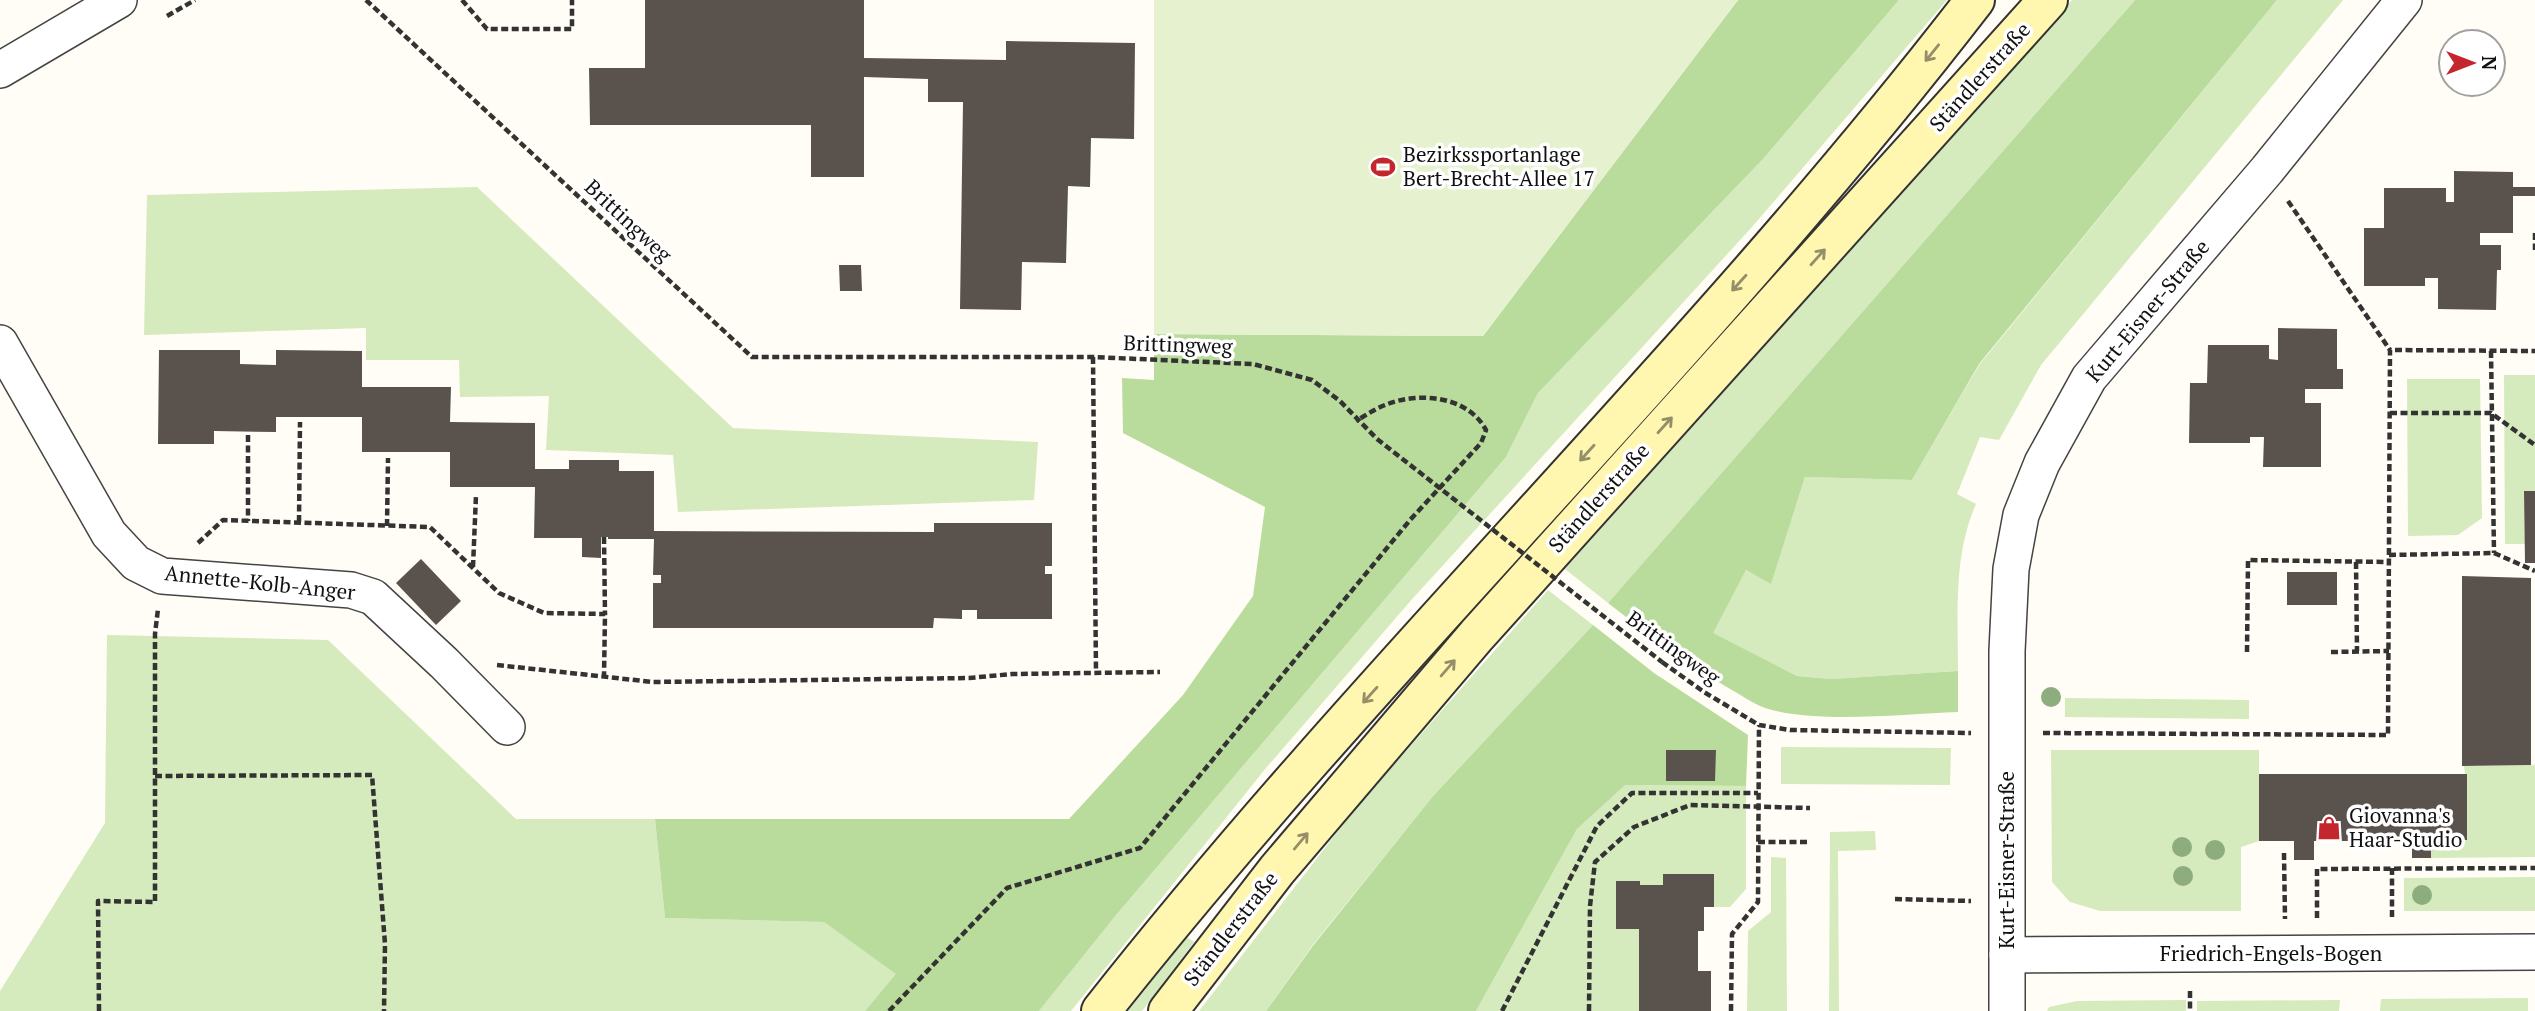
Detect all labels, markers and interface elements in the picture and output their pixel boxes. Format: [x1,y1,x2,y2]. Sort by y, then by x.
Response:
street label: Ständlerstraße [1923,16,2036,137]
north arrow [2437,28,2507,98]
one-way arrow [1925,44,1940,62]
text: N [2477,56,2502,71]
place label: Bezirkssportanlage Bert-Brecht-Allee 17 [1403,140,1595,192]
sports icon: Bezirkssportanlage Bert-Brecht-Allee 17 [1369,153,1397,181]
street label: Brittingweg [579,173,679,268]
street label: Kurt-Eisner-Straße [2079,233,2215,388]
one-way arrow [1809,249,1826,266]
one-way arrow [1731,274,1747,292]
street label: Brittingweg [1123,328,1234,360]
one-way arrow [1656,417,1673,434]
street label: Ständlerstraße [1542,437,1655,558]
one-way arrow [1579,444,1595,462]
street label: Annette-Kolb-Anger [163,558,357,606]
street label: Brittingweg [1621,604,1727,691]
one-way arrow [1440,659,1456,677]
one-way arrow [1362,686,1378,704]
street label: Kurt-Eisner-Straße [1992,771,2020,949]
place label: Giovanna's Haar-Studio [2349,801,2462,853]
shop icon: Giovanna's Haar-Studio [2315,814,2343,842]
one-way arrow [1293,833,1309,851]
street label: Ständlerstraße [1177,865,1284,991]
street label: Friedrich-Engels-Bogen [2160,939,2383,967]

